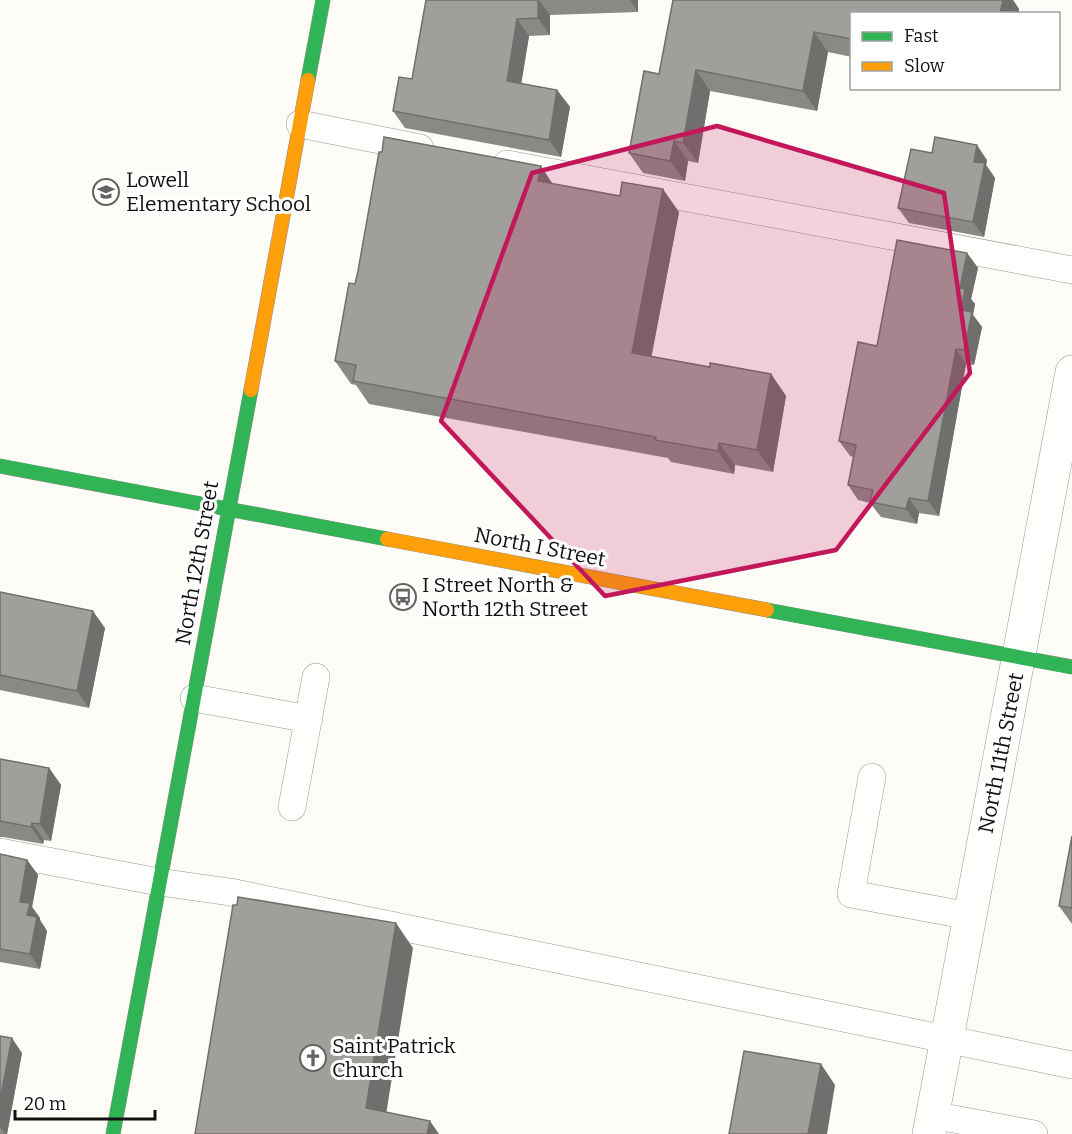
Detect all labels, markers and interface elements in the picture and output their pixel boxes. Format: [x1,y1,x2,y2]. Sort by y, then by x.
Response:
legend [850,12,1060,90]
text: Fast [904,25,939,47]
text: Slow [904,55,945,77]
place label: Lowell Elementary School [126,167,311,217]
school or university icon: Lowell Elementary School [91,177,121,207]
street label: North 12th Street [170,479,224,647]
street label: North I Street [472,522,608,573]
place label: I Street North & North 12th Street [422,572,589,622]
bus stop icon: I Street North & North 12th Street [388,582,418,612]
street label: North 11th Street [973,670,1029,836]
place label: Saint Patrick Church [332,1033,456,1083]
church icon: Saint Patrick Church [298,1043,328,1073]
scale bar [15,1083,154,1121]
text: 20 m [24,1093,66,1115]

